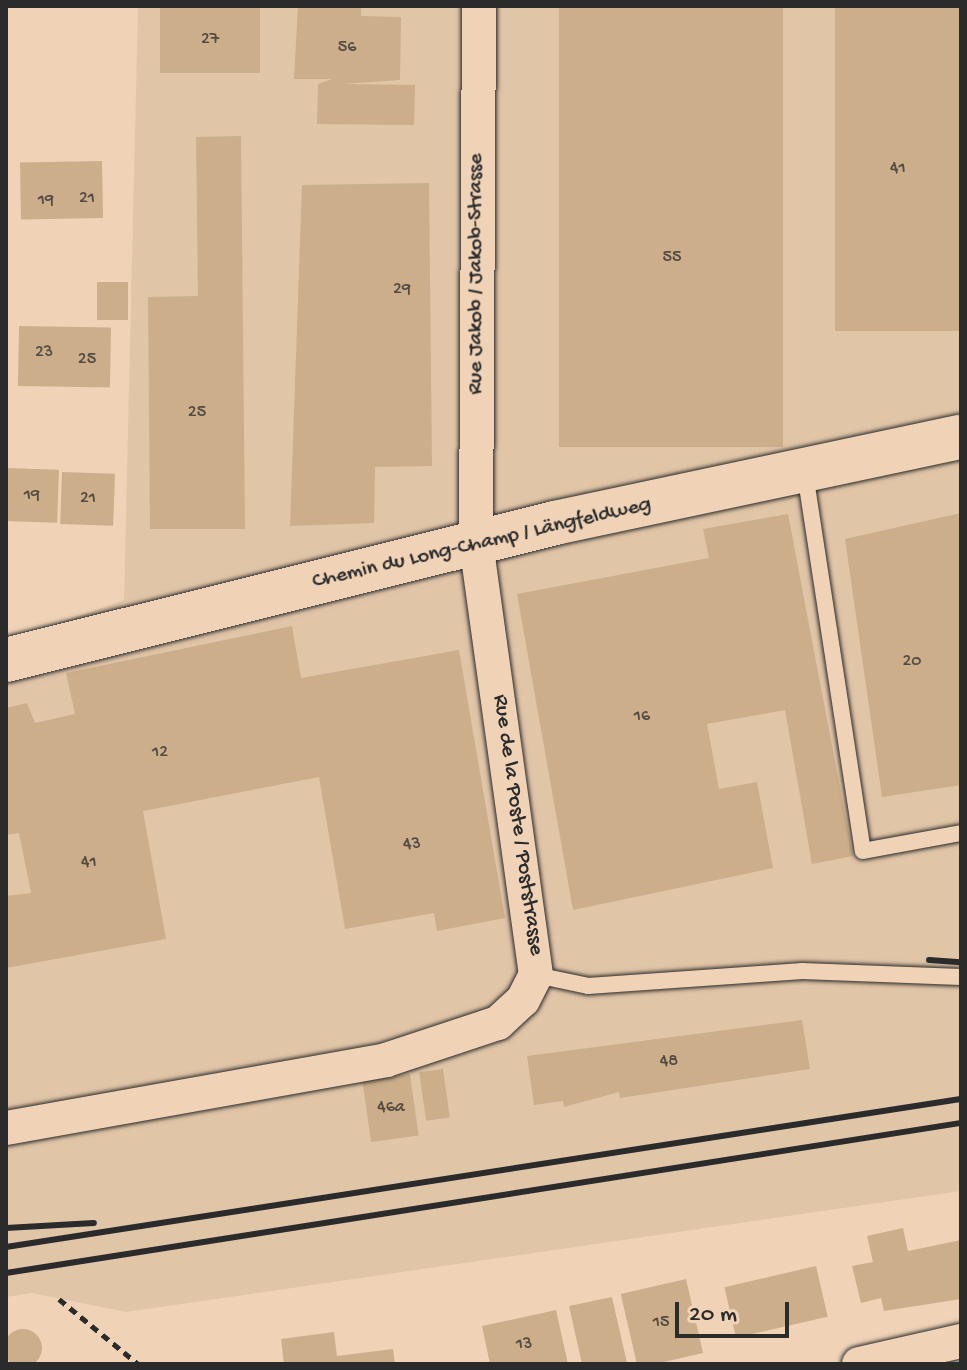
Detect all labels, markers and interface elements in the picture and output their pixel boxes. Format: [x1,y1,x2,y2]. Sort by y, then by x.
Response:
house number: 27 [201,29,219,51]
house number: 56 [338,37,356,59]
street label: Rue Jakob / Jakob-Strasse [464,153,490,395]
house number: 41 [890,158,906,180]
house number: 21 [79,188,95,210]
house number: 19 [38,190,54,212]
house number: 55 [663,247,681,269]
house number: 29 [393,279,411,301]
house number: 23 [35,342,53,364]
house number: 25 [78,349,96,371]
house number: 25 [188,402,206,424]
house number: 19 [24,485,40,507]
house number: 21 [80,488,96,510]
street label: Chemin du Long-Champ / Längfeldweg [310,492,654,596]
house number: 20 [902,651,922,673]
street label: Rue de la Poste / Poststrasse [486,693,548,957]
house number: 16 [634,706,650,728]
house number: 12 [152,742,168,764]
house number: 43 [403,834,421,856]
house number: 41 [81,852,97,874]
house number: 48 [660,1051,678,1073]
house number: 46a [377,1097,405,1119]
scale bar [679,1286,793,1336]
text: 20 m [689,1301,737,1330]
house number: 15 [653,1312,669,1334]
house number: 13 [516,1334,532,1356]

